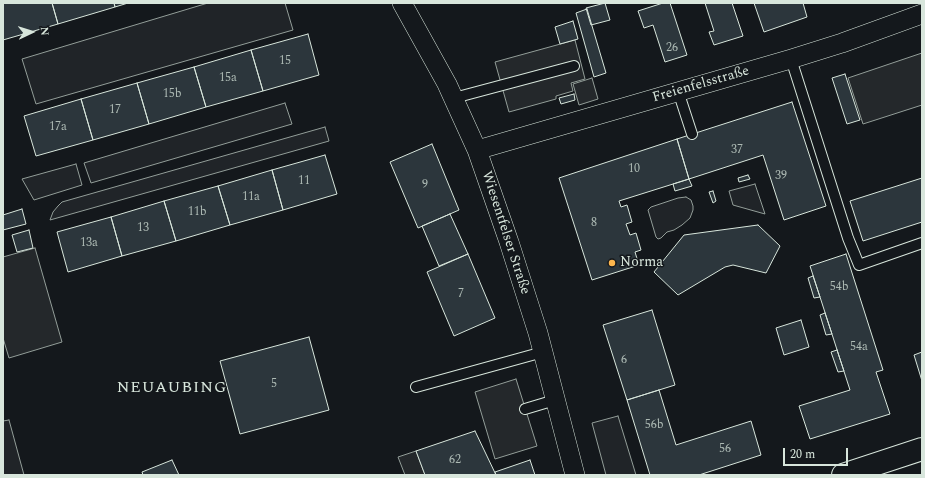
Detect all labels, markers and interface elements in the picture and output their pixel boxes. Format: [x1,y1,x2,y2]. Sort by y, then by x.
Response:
north arrow [12,12,52,52]
text: N [36,26,53,36]
house number: 26 [666,42,678,56]
house number: 15 [279,55,291,69]
street label: Freienfelsstraße [651,63,751,107]
house number: 15a [219,72,237,86]
house number: 15b [163,88,181,102]
house number: 17 [109,104,121,118]
house number: 17a [49,121,67,135]
house number: 37 [731,144,743,158]
house number: 10 [628,163,640,177]
street label: Wiesentfelser Straße [477,169,533,297]
house number: 39 [775,170,787,184]
house number: 11 [298,175,310,189]
house number: 9 [422,179,428,193]
house number: 11a [242,191,260,205]
house number: 11b [188,206,206,220]
house number: 8 [591,217,597,231]
house number: 13 [137,222,149,236]
house number: 13a [80,237,98,251]
place label: Norma [620,255,663,271]
marker: Norma [607,258,617,268]
house number: 54b [830,281,848,295]
house number: 7 [458,288,464,302]
house number: 54a [850,341,868,355]
house number: 6 [621,354,627,368]
house number: 5 [271,378,277,392]
district label: NEUAUBING [117,379,227,399]
house number: 56b [645,419,663,433]
scale bar [785,440,850,466]
house number: 56 [719,443,731,457]
text: 20 m [790,445,815,464]
house number: 62 [449,454,461,468]

